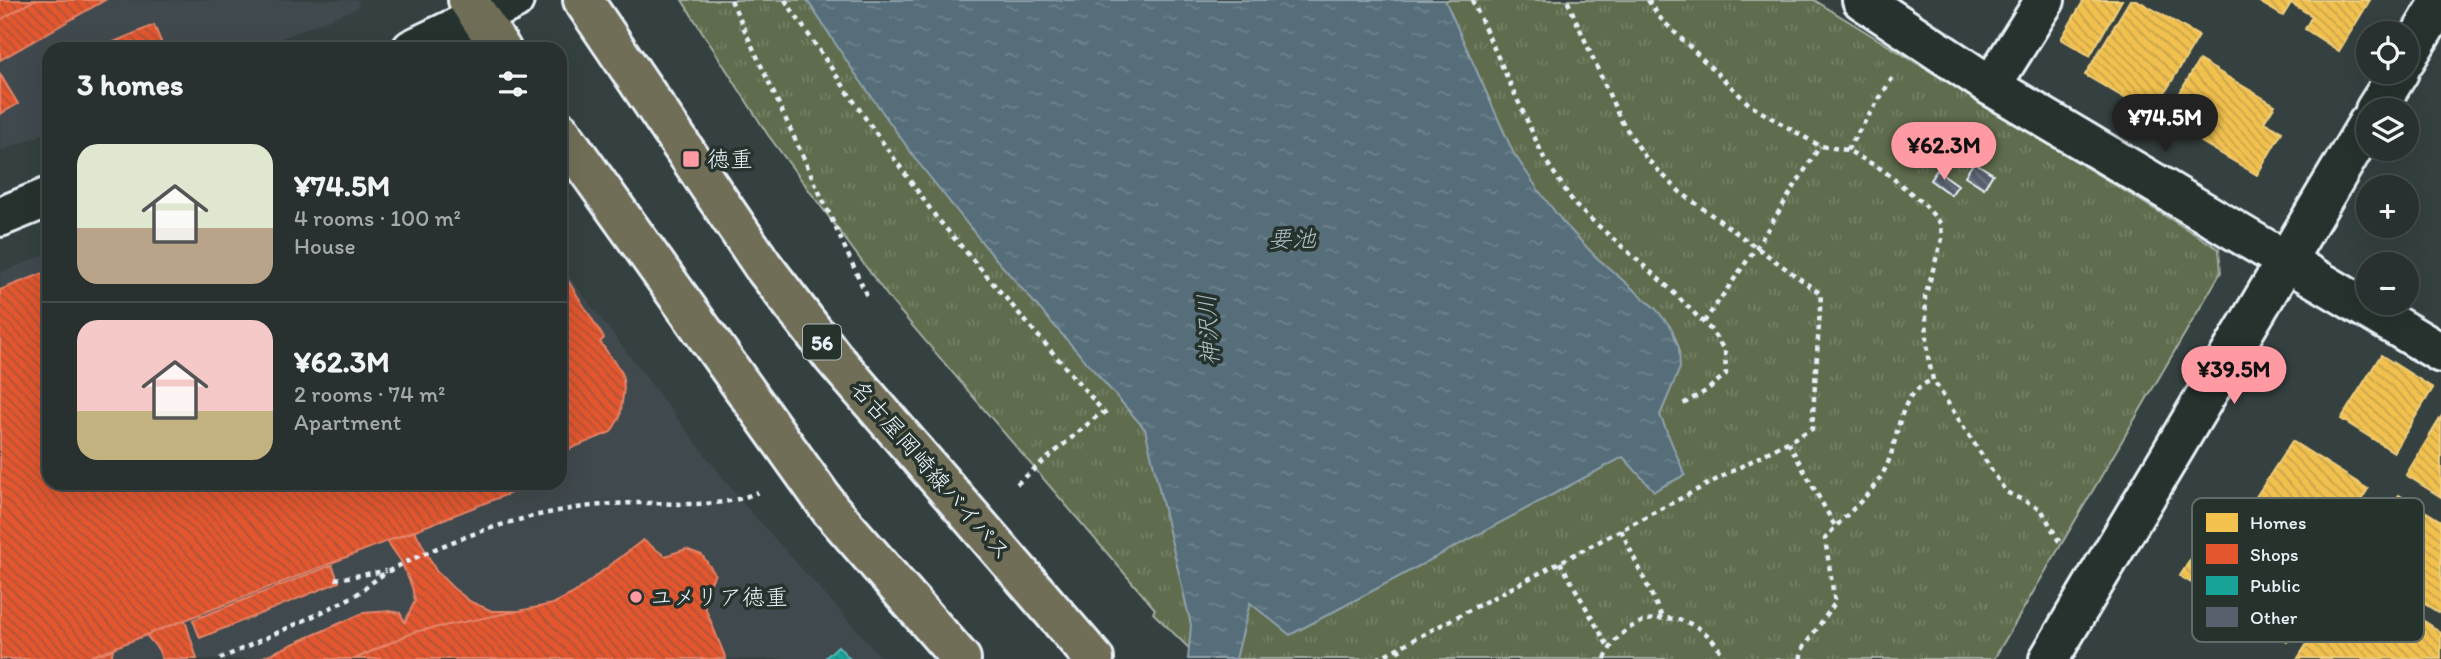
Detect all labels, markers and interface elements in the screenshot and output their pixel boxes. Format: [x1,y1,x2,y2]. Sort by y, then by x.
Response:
map controls [2356,21,2419,315]
button: locate [2356,21,2419,84]
icon: filters [494,65,532,103]
text: 3 homes [77,66,184,103]
pin: ¥74.5M [2108,94,2222,154]
button: layers [2356,98,2419,161]
text: ¥74.5M [2128,103,2202,131]
pin: ¥62.3M [1887,122,2001,182]
text: ¥62.3M [1907,131,1981,159]
place label: 徳重 [707,145,753,173]
marker: 徳重 [681,149,701,169]
text: ¥74.5M [294,167,390,204]
icon: home [133,172,217,256]
button: + [2356,175,2419,238]
text: 4 rooms · 100 m² [294,204,461,232]
water label: 要池 [1268,224,1317,253]
text: House [294,232,356,260]
button: − [2356,252,2419,315]
water label: 神沢川 [1192,293,1224,367]
road number: 56 [803,324,841,360]
text: ¥62.3M [294,343,390,380]
pin: ¥39.5M [2177,346,2291,406]
icon: home [133,348,217,432]
text: ¥39.5M [2197,355,2271,383]
street label: 名古屋岡崎線バイパス [845,374,1017,566]
text: 2 rooms · 74 m² [294,380,446,408]
text: Apartment [294,408,401,436]
legend [2192,498,2424,642]
text: Homes [2250,511,2306,534]
text: Shops [2250,543,2299,566]
text: Public [2250,574,2300,597]
place label: ユメリア徳重 [650,583,788,611]
marker: ユメリア徳重 [628,589,644,605]
text: Other [2250,606,2298,629]

